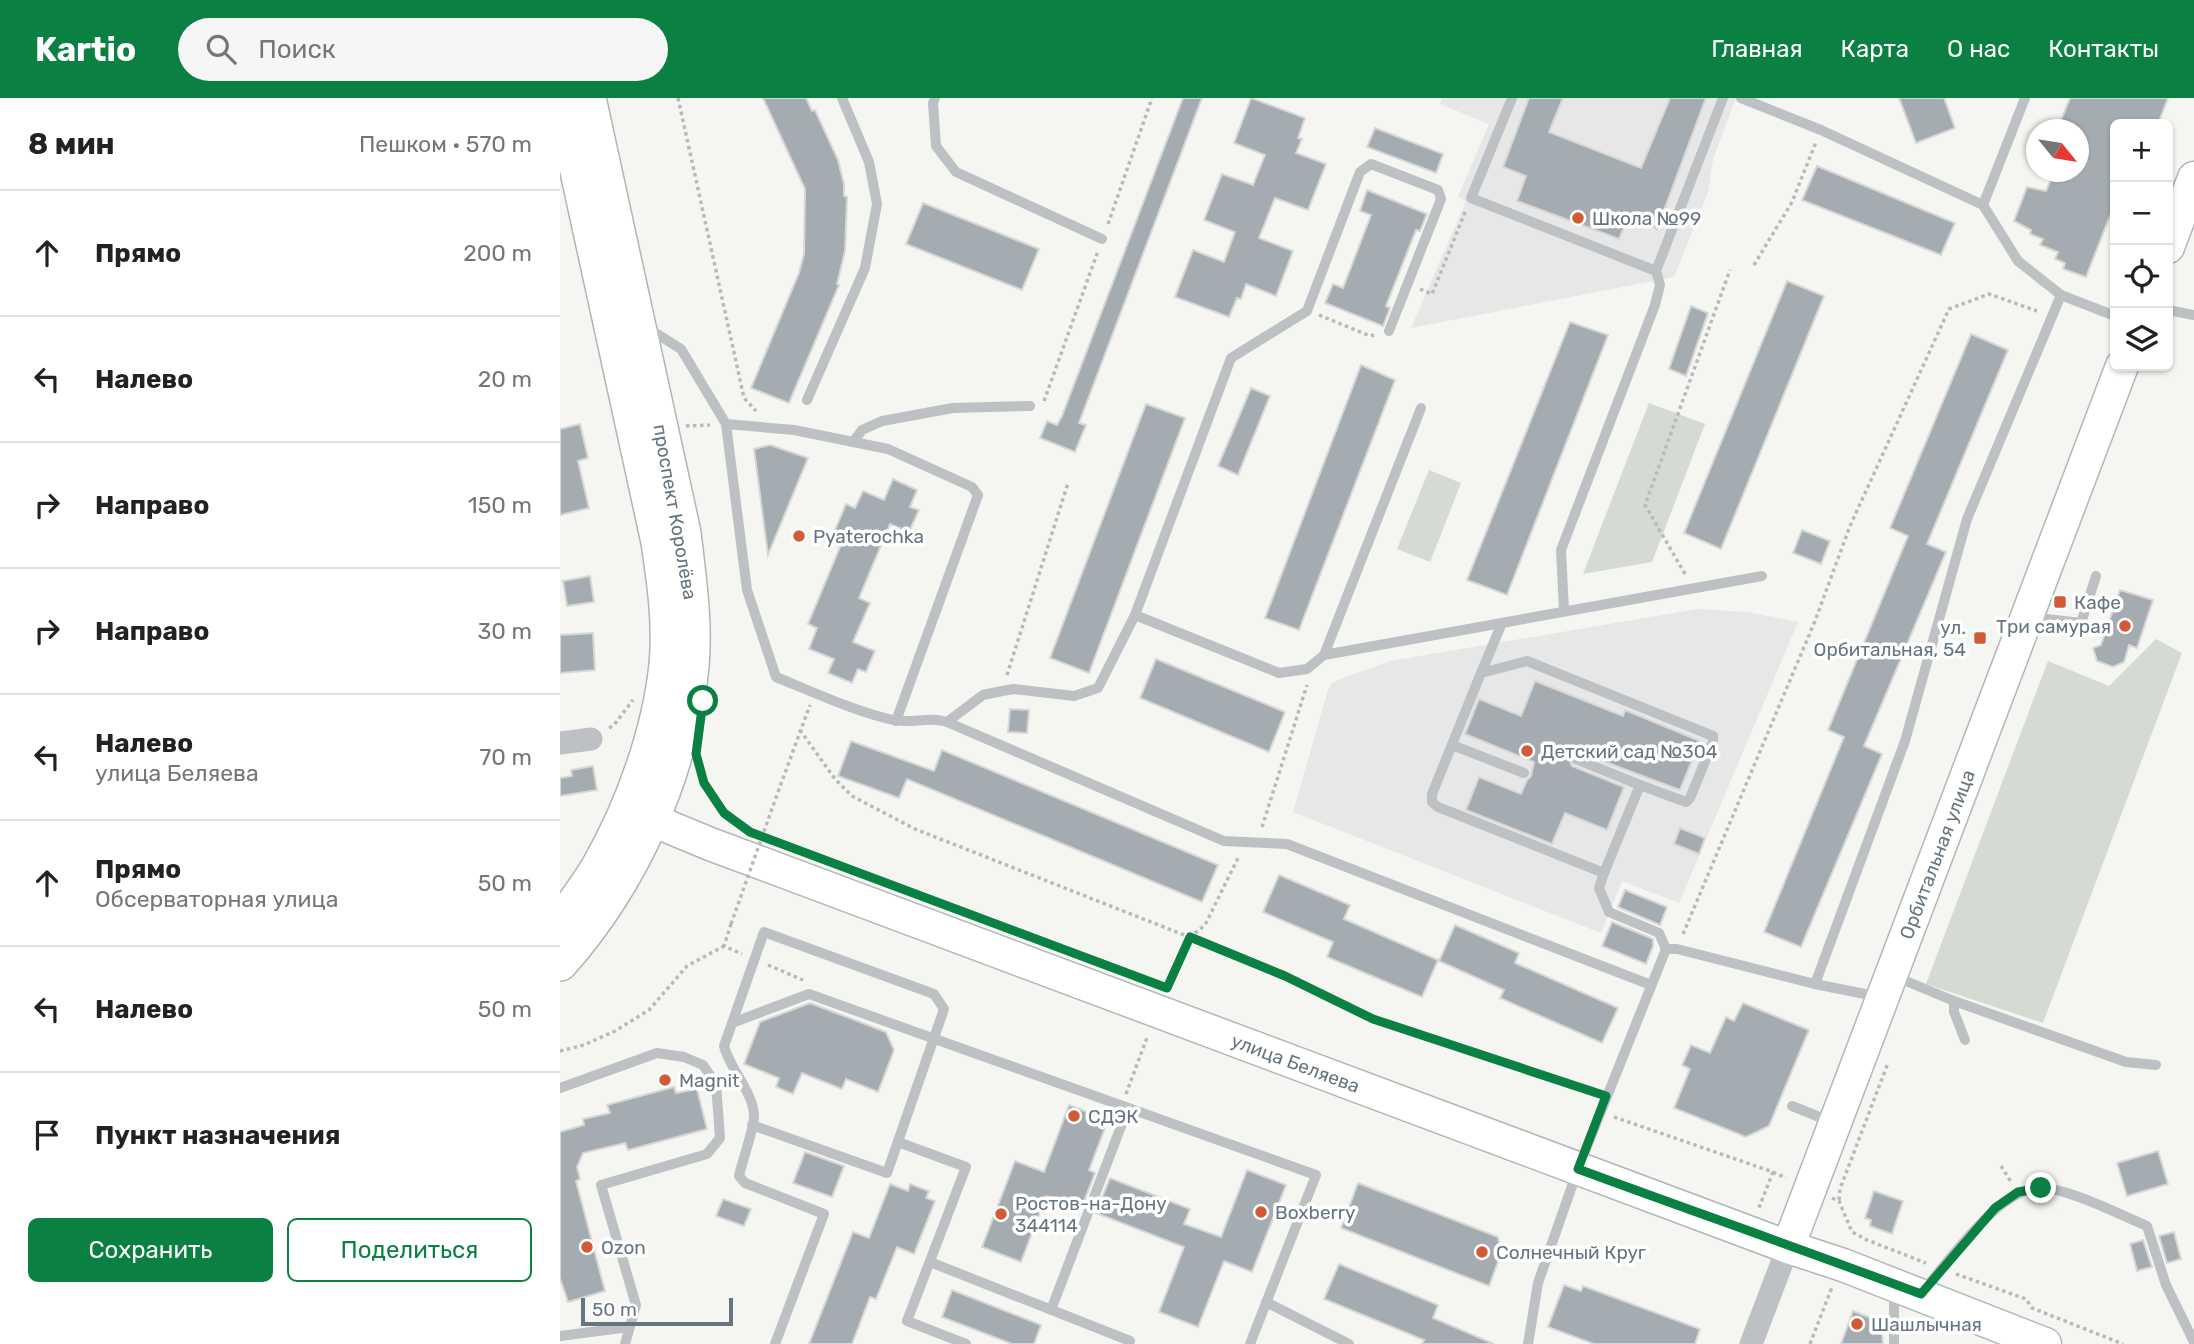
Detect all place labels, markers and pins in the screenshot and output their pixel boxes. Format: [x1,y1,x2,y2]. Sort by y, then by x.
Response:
place label: Школа №99 [1592,207,1701,230]
marker: Школа №99 [1570,210,1586,226]
place label: Pyaterochka [813,525,924,548]
marker: Pyaterochka [791,528,807,544]
place label: Кафе [2074,591,2121,614]
marker: Кафе [2052,594,2068,610]
place label: Три самурая [1996,615,2111,638]
place label: ул. Орбитальная, 54 [1814,616,1966,661]
marker: Три самурая [2117,618,2133,634]
marker: ул. Орбитальная, 54 [1972,630,1988,646]
place label: Детский сад №304 [1541,740,1718,763]
marker: Детский сад №304 [1519,743,1535,759]
place label: Magnit [679,1069,740,1092]
marker: Magnit [657,1072,673,1088]
place label: СДЭК [1088,1105,1138,1128]
marker: СДЭК [1066,1108,1082,1124]
place label: Ростов-на-Дону 344114 [1015,1192,1167,1237]
place label: Boxberry [1275,1201,1355,1224]
marker: Boxberry [1253,1204,1269,1220]
marker: Ростов-на-Дону 344114 [993,1206,1009,1222]
place label: Ozon [601,1236,646,1259]
marker: Ozon [579,1239,595,1255]
place label: Солнечный Круг [1496,1241,1646,1264]
marker: Солнечный Круг [1474,1244,1490,1260]
place label: Шашлычная [1871,1313,1982,1336]
marker: Шашлычная [1849,1316,1865,1332]

